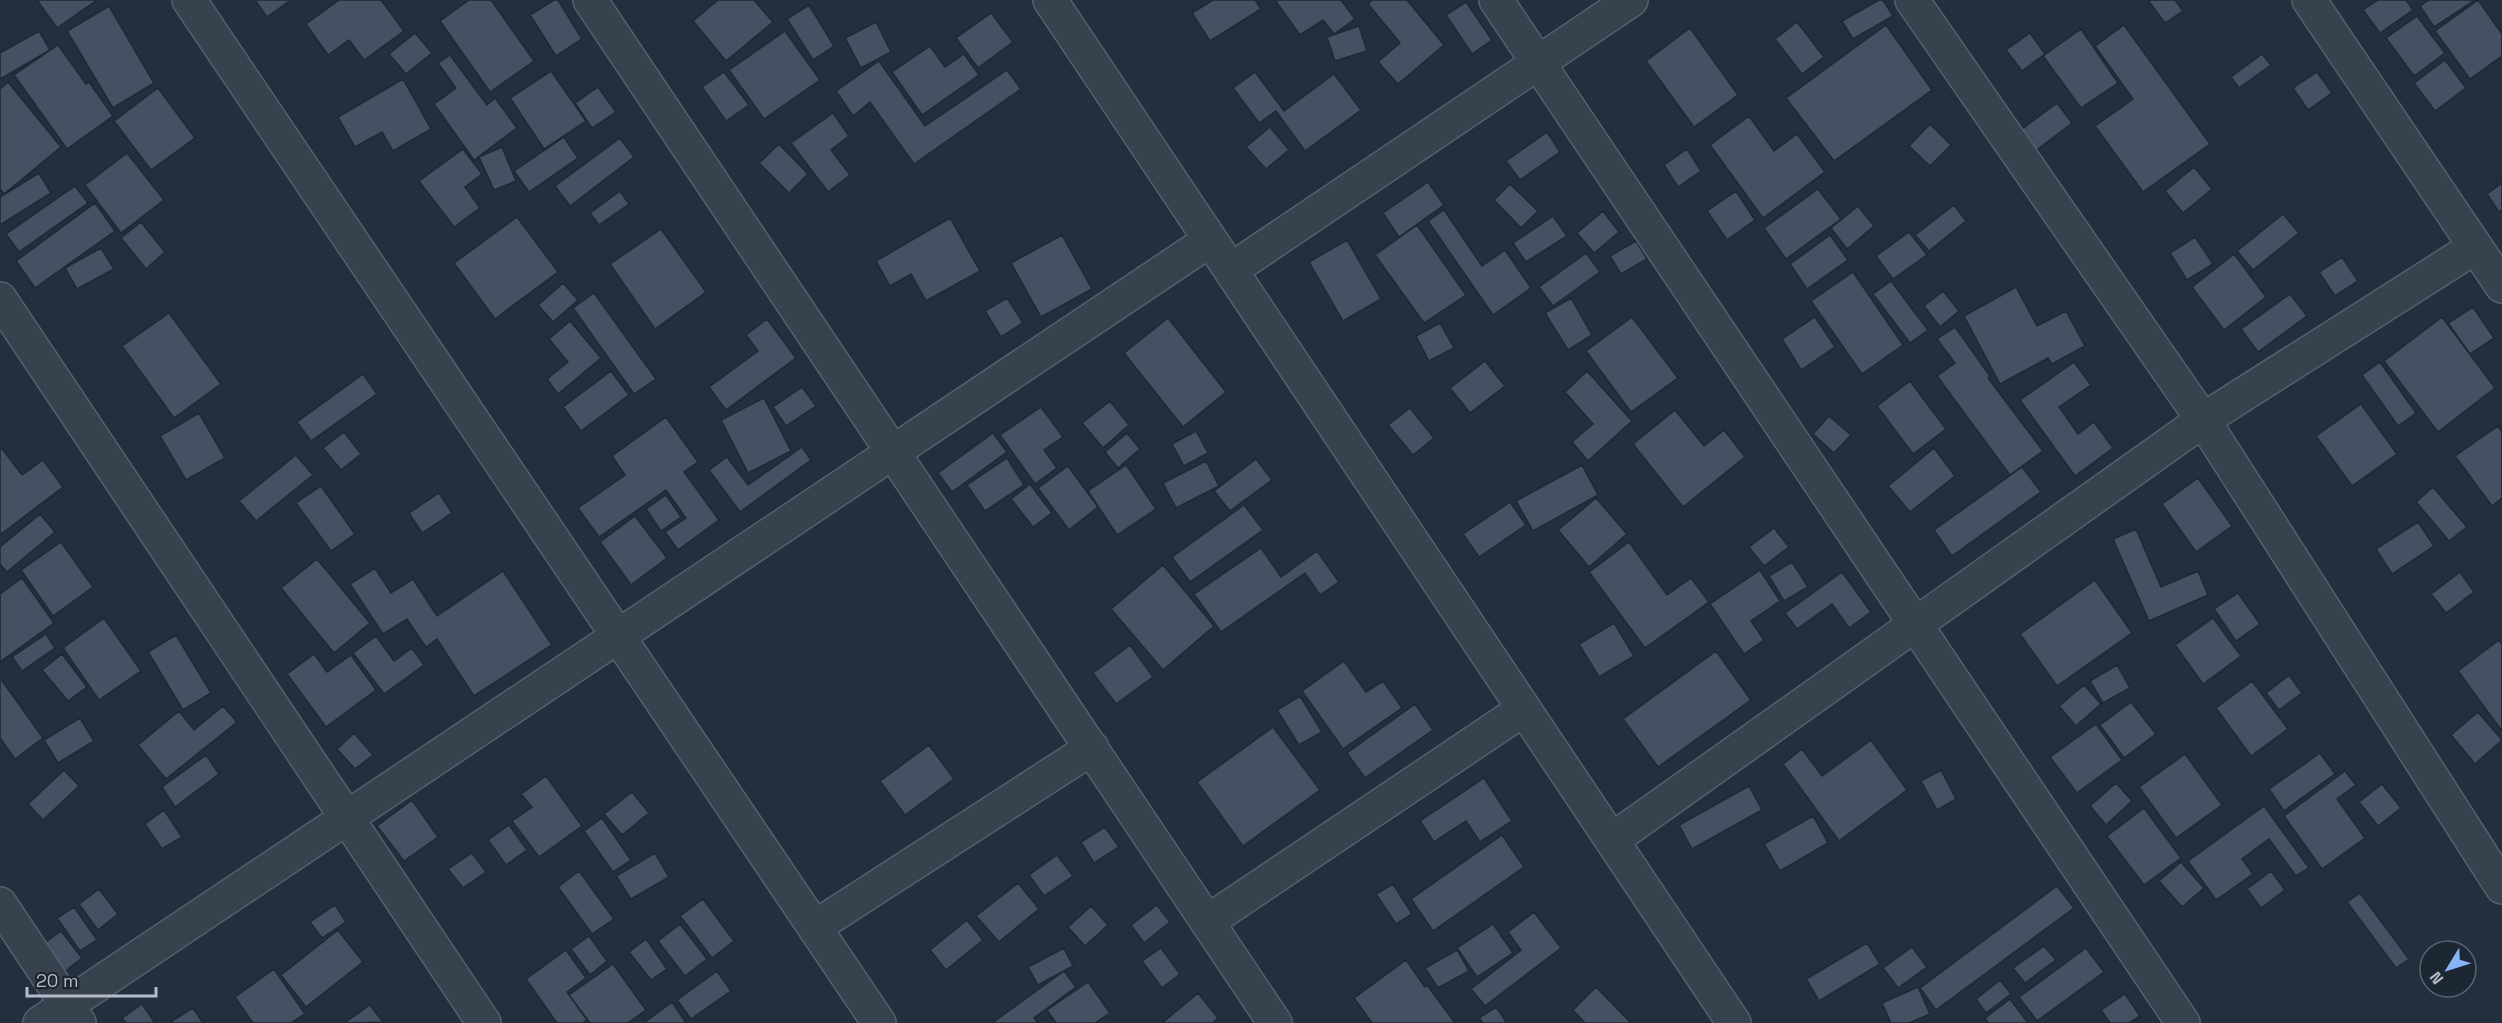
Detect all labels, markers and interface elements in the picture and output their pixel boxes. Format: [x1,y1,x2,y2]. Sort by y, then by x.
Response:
north arrow [2418,939,2478,999]
scale bar [27,960,156,998]
text: N [2425,967,2448,989]
text: 20 m [36,969,79,992]

